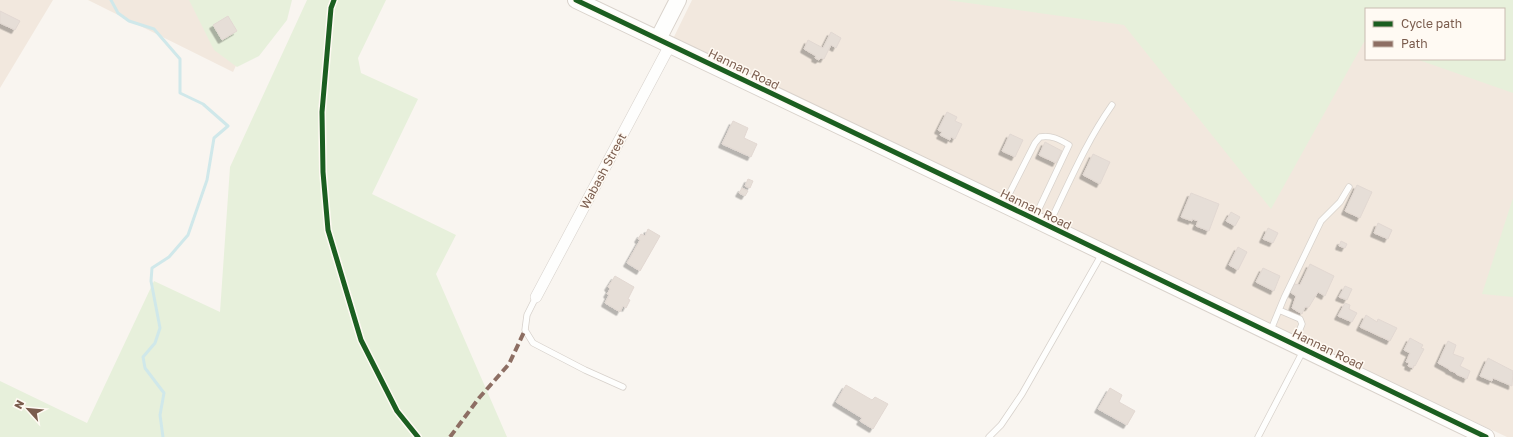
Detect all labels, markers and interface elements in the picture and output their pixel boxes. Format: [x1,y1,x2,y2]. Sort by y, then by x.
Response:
legend [1365,8,1505,60]
text: Cycle path [1401,16,1462,31]
text: Path [1401,36,1428,51]
street label: Hannan Road [706,45,782,93]
street label: Wabash Street [577,130,629,212]
street label: Hannan Road [998,185,1074,233]
street label: Hannan Road [1290,325,1366,373]
north arrow [8,389,48,429]
text: N [11,398,26,411]

